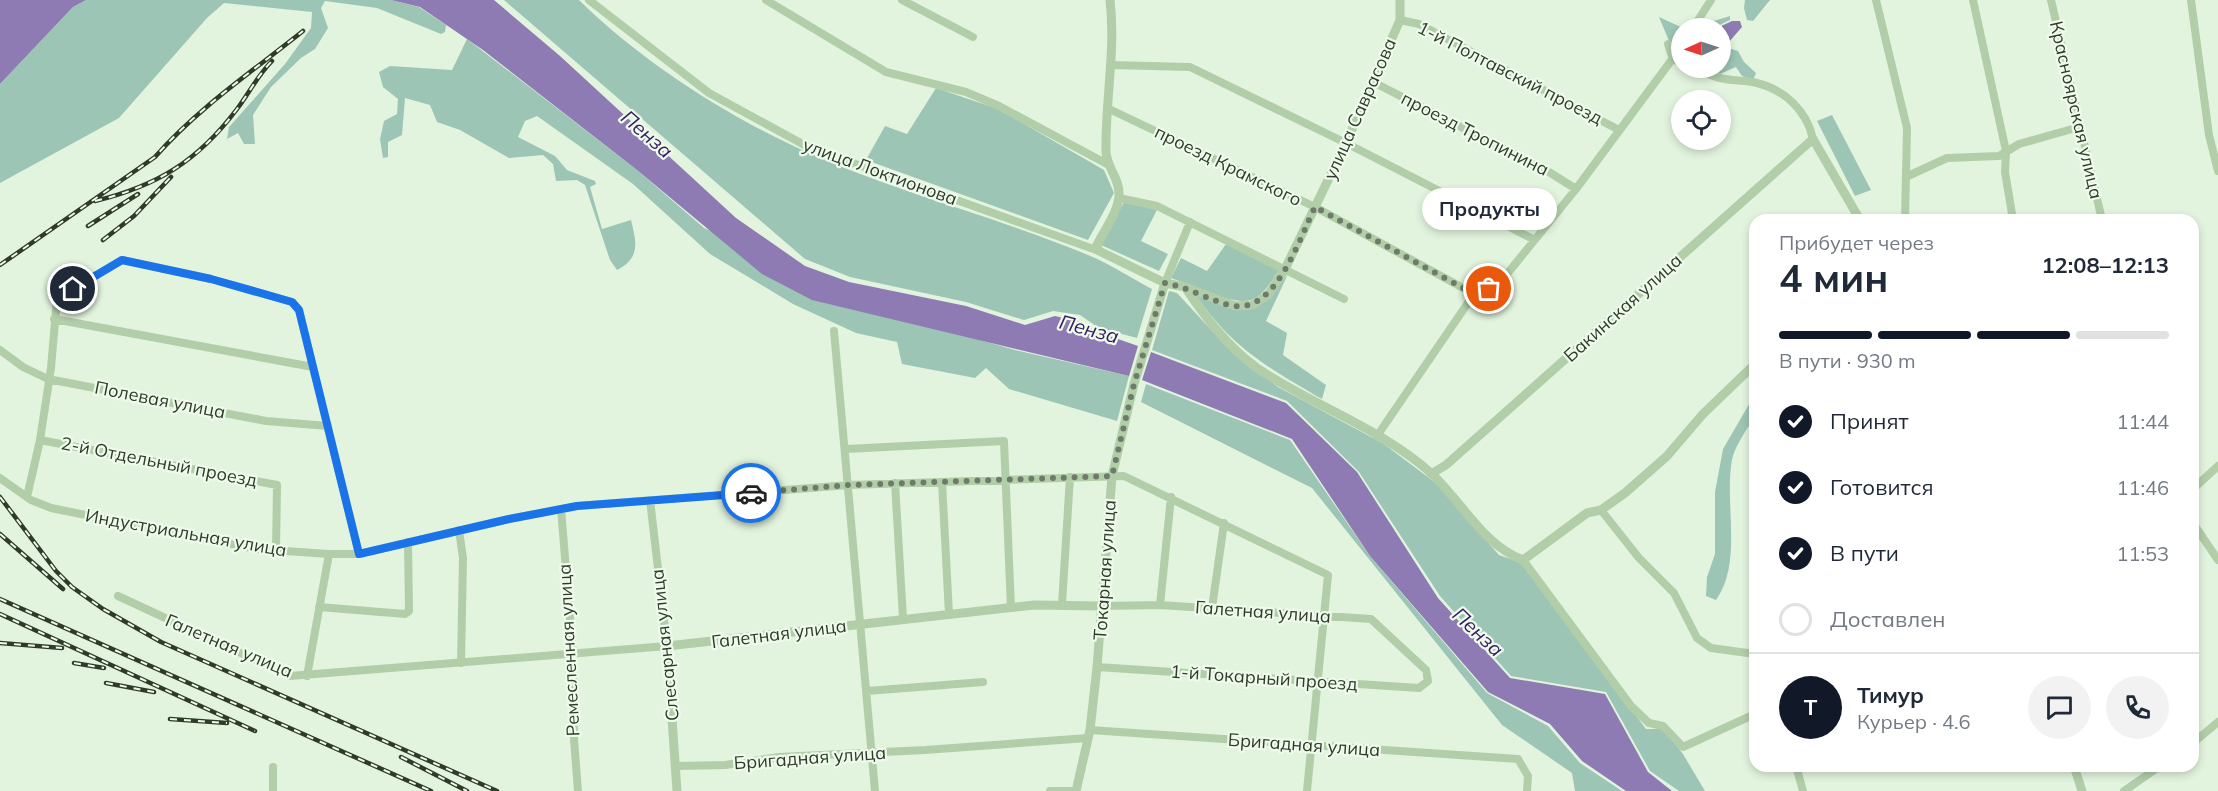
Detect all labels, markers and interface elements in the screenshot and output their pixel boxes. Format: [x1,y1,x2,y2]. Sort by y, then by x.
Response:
street label: 1-й Полтавский проезд [1414,16,1607,129]
north arrow [1671,18,1731,78]
map controls [1671,18,1731,150]
street label: Красноярская улица [2045,19,2108,201]
street label: улица Саврасова [1318,34,1401,183]
street label: проезд Тропинина [1398,86,1553,181]
button: locate [1671,90,1731,150]
water label: Пенза [616,104,678,163]
street label: проезд Крамского [1151,120,1305,211]
street label: улица Локтионова [800,133,961,210]
callout: Продукты [1422,187,1556,229]
text: Продукты [1439,196,1540,221]
text: Прибудет через [1779,230,1934,255]
street label: Бакинская улица [1559,249,1687,367]
text: 12:08–12:13 [2041,251,2169,279]
text: 4 мин [1779,253,1888,302]
pin [47,263,98,314]
pin [1463,263,1514,314]
icon: home [56,272,89,305]
icon: bag [1472,272,1505,305]
water label: Пенза [1057,309,1122,348]
text: В пути · 930 m [1779,348,1915,373]
street label: Полевая улица [93,376,227,423]
icon: check [1779,405,1812,438]
text: Принят [1830,407,1909,435]
text: 11:44 [2116,409,2169,434]
street label: 2-й Отдельный проезд [59,431,259,492]
courier [721,463,781,523]
icon: check [1779,471,1812,504]
text: Готовится [1830,473,1934,501]
text: 11:46 [2116,475,2169,500]
icon: car [735,477,768,510]
street label: Токарная улица [1088,499,1121,641]
street label: Индустриальная улица [84,503,289,562]
icon: check [1779,537,1812,570]
text: В пути [1830,539,1899,567]
text: 11:53 [2116,541,2169,566]
street label: Ремесленная улица [552,563,585,737]
street label: Слесарная улица [645,568,684,722]
street label: Галетная улица [1194,595,1332,628]
water label: Пенза [1448,602,1509,661]
text: Доставлен [1830,605,1946,633]
street label: Галетная улица [162,608,296,683]
street label: Галетная улица [710,614,848,653]
street label: 1-й Токарный проезд [1170,659,1358,696]
button: chat [2028,676,2091,739]
button: phone [2106,676,2169,739]
text: Тимур [1857,681,1924,709]
text: Т [1804,693,1817,721]
text: Курьер · 4.6 [1857,709,1971,734]
street label: Бригадная улица [1227,728,1381,761]
street label: Бригадная улица [733,741,887,774]

